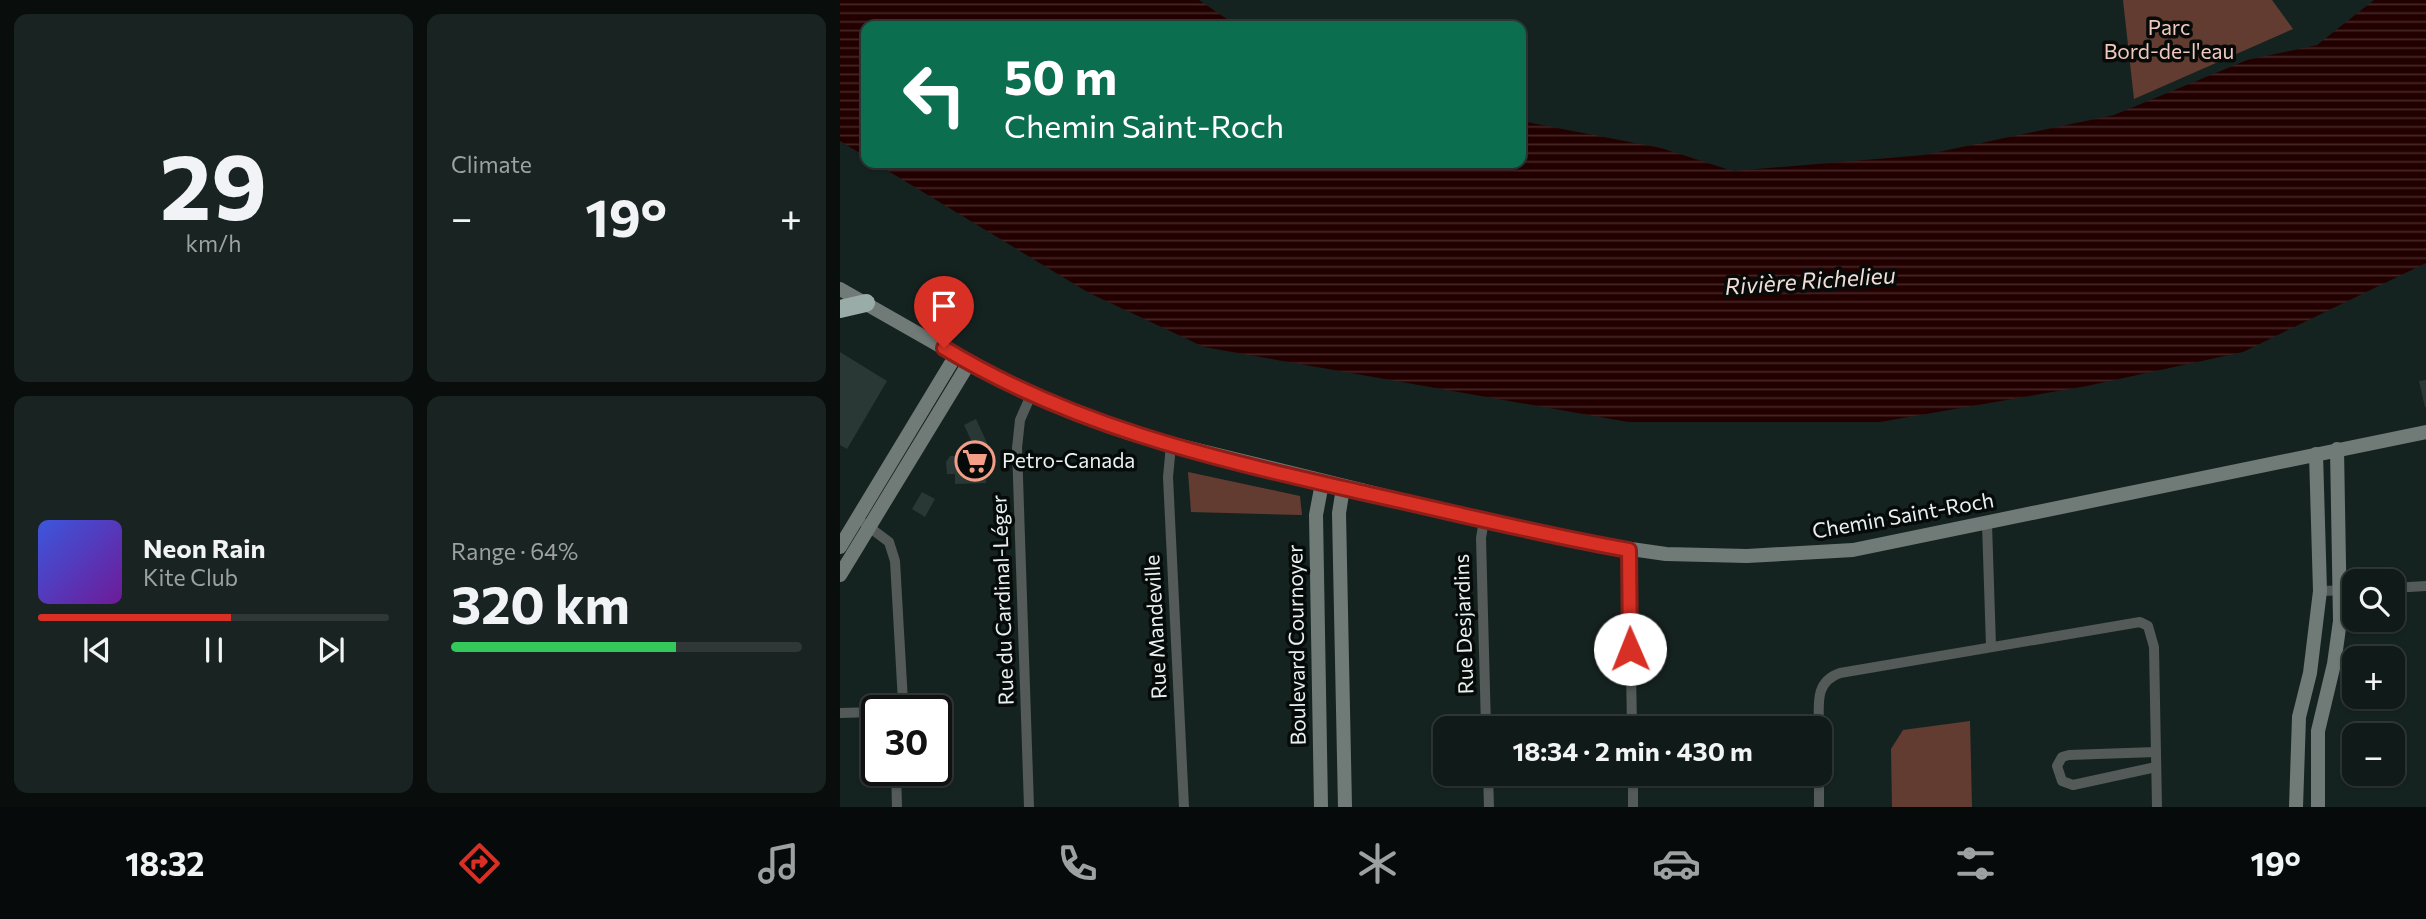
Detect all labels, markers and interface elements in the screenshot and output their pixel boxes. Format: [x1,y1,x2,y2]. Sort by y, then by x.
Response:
park label: Parc Bord-de-l'eau [2104,14,2234,63]
text: 50 m [1004,45,1117,105]
icon: left [889,49,980,140]
text: Chemin Saint-Roch [1004,105,1284,145]
text: 29 [160,127,267,239]
text: Climate [451,150,532,178]
text: 19° [585,184,667,248]
text: − [451,193,473,240]
text: + [780,193,802,240]
text: km/h [186,229,241,257]
water label: Rivière Richelieu [1724,260,1896,300]
pin [914,276,974,348]
icon: arrive [925,287,963,325]
supermarket icon: Petro-Canada [954,440,996,482]
place label: Petro-Canada [1002,447,1135,472]
street label: Chemin Saint-Roch [1810,486,1995,543]
street label: Rue du Cardinal-Léger [985,494,1018,706]
text: Neon Rain [143,532,266,563]
text: Range · 64% [451,537,578,565]
street label: Boulevard Cournoyer [1281,544,1310,746]
street label: Rue Desjardins [1448,553,1477,695]
street label: Rue Mandeville [1138,554,1171,700]
text: Kite Club [143,563,238,591]
map controls [2342,569,2405,786]
button: search [2342,569,2405,632]
text: 320 km [451,571,630,635]
position arrow [1593,612,1667,686]
icon: previous [78,631,116,669]
icon: pause [195,631,233,669]
icon: next [312,631,350,669]
button: + [2342,646,2405,709]
speed limit sign: 30 [861,695,952,786]
button: − [2342,723,2405,786]
text: 18:34 · 2 min · 430 m [1512,735,1753,766]
icon: directions [455,839,504,888]
icon: music [754,839,803,888]
icon: phone [1053,839,1102,888]
icon: climate [1353,839,1402,888]
icon: car [1652,839,1701,888]
icon: filters [1951,839,2000,888]
text: 18:32 [125,843,205,883]
text: 19° [2251,843,2301,883]

